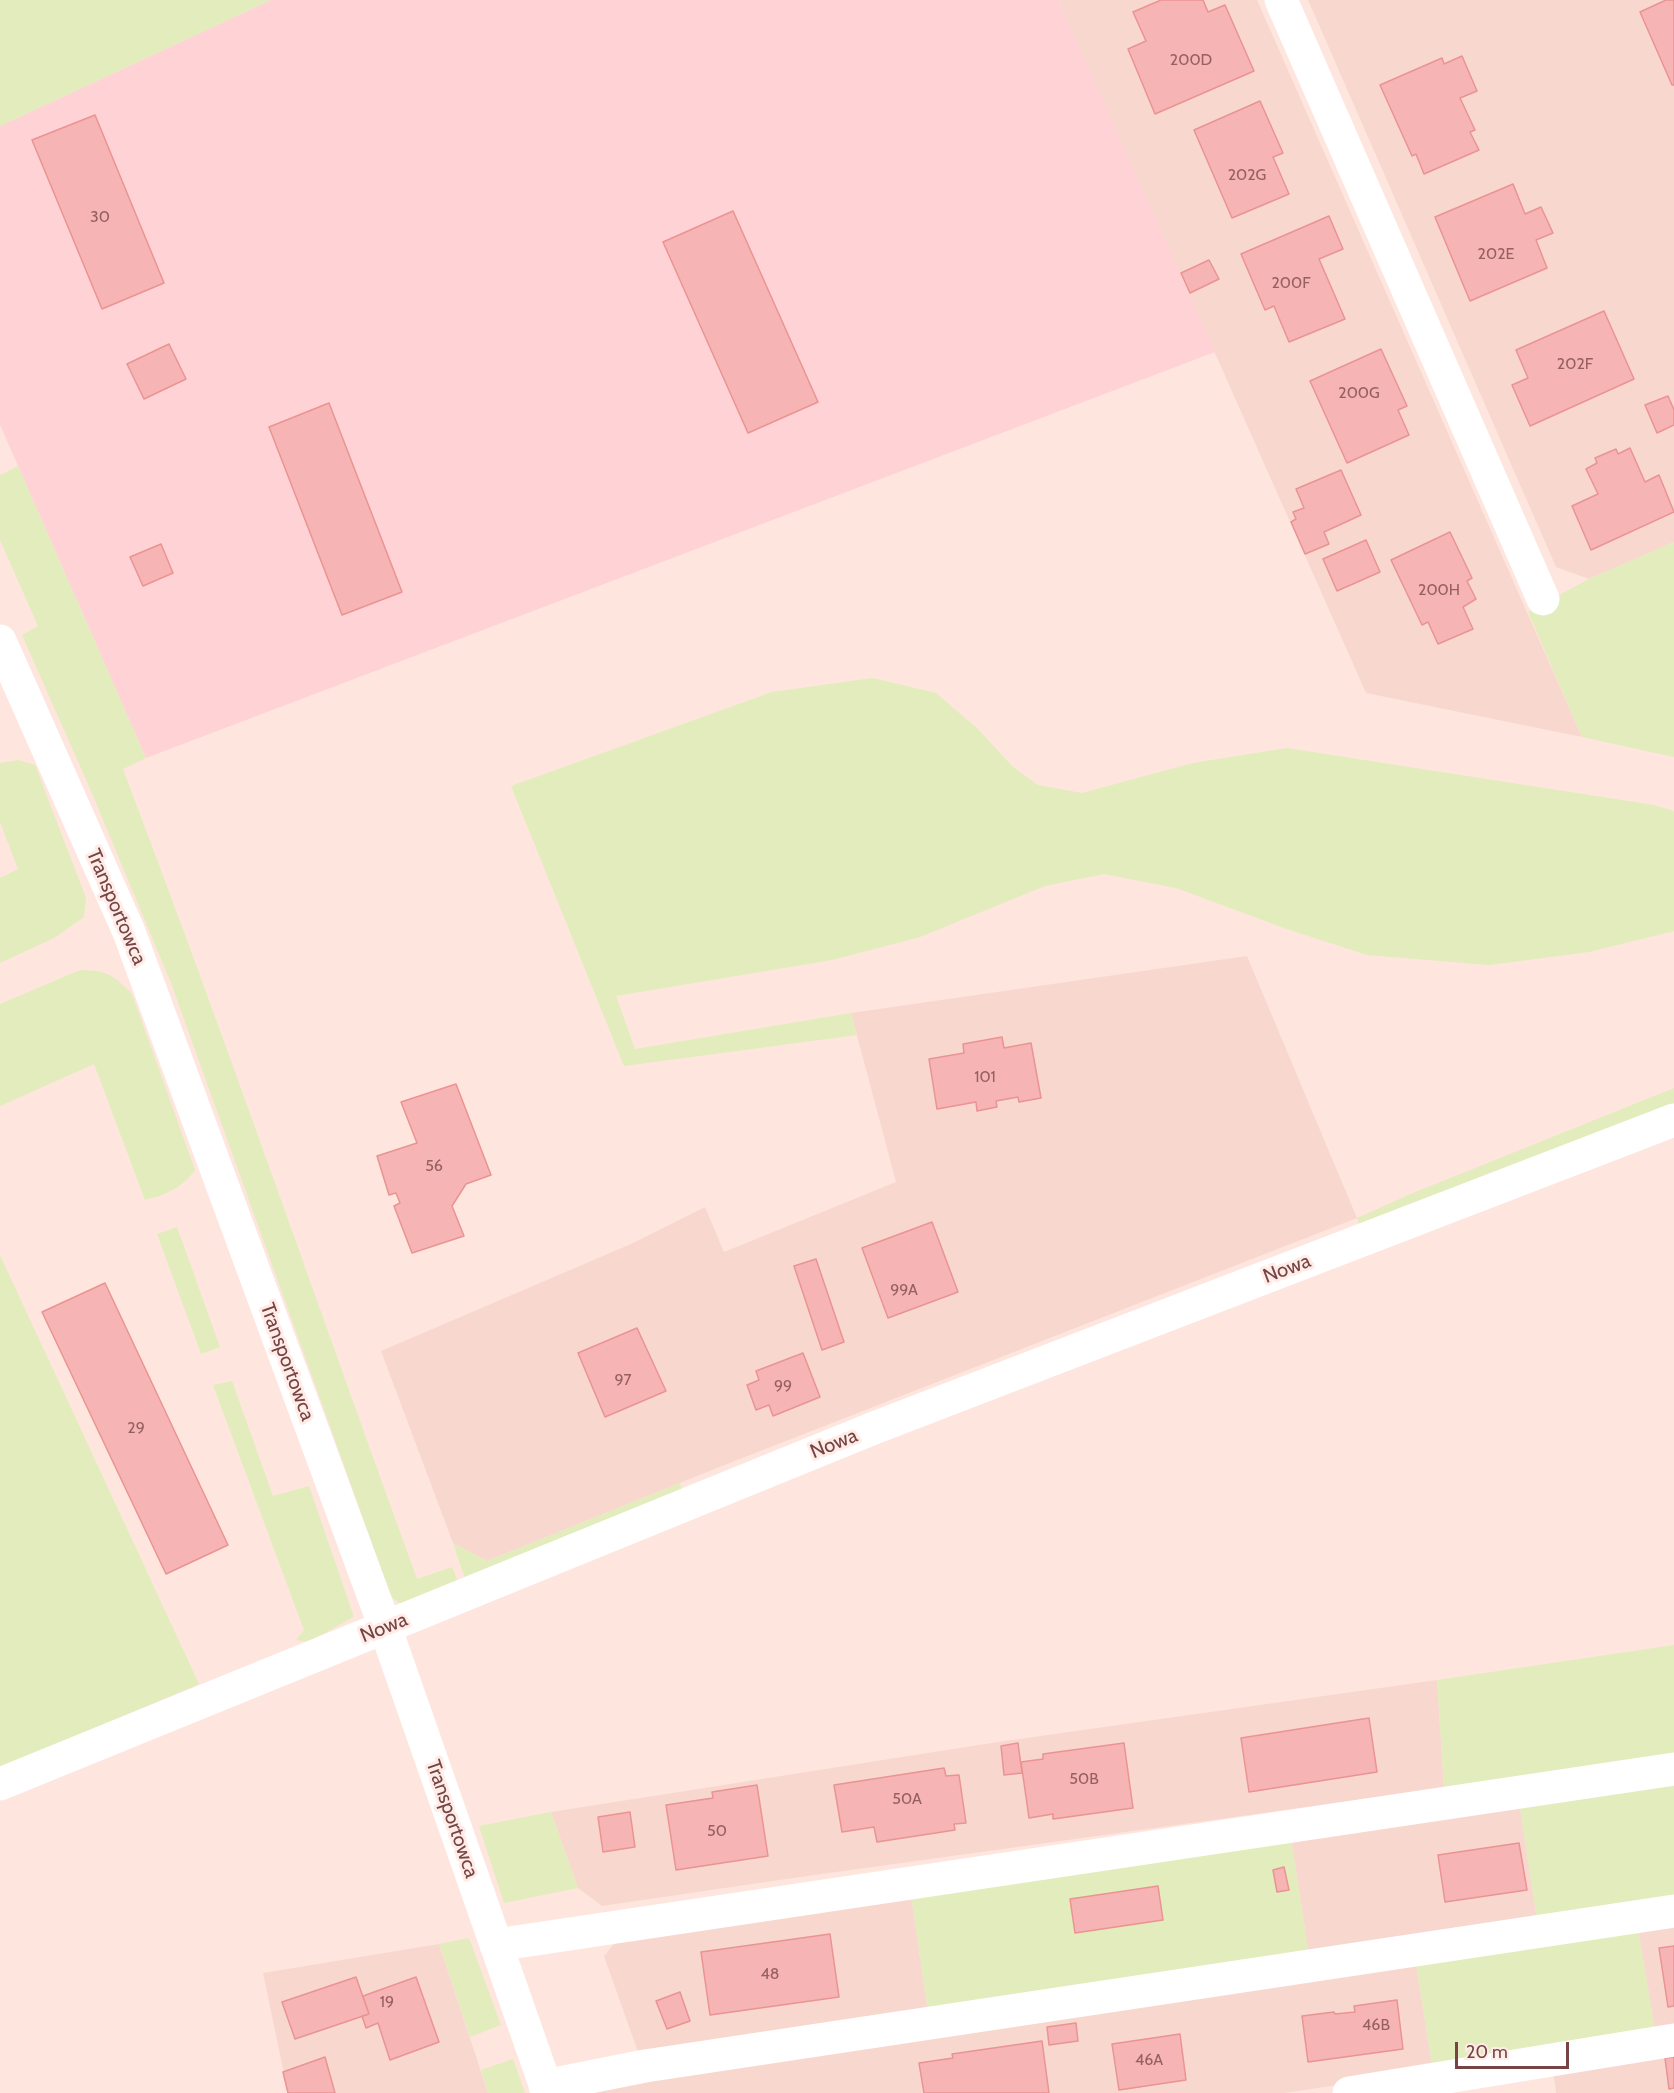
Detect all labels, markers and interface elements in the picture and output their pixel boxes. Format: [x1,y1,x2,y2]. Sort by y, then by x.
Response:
house number: 200D [1170,50,1212,70]
house number: 202G [1228,165,1266,185]
house number: 30 [90,207,110,227]
house number: 202E [1478,244,1514,264]
house number: 200F [1271,273,1311,293]
house number: 202F [1557,354,1593,374]
house number: 200G [1338,383,1380,403]
house number: 200H [1418,580,1460,600]
street label: Transportowca [81,846,151,968]
house number: 101 [974,1067,996,1087]
house number: 56 [425,1156,443,1176]
street label: Nowa [1260,1249,1314,1289]
house number: 99A [890,1280,918,1300]
street label: Transportowca [255,1300,319,1424]
house number: 97 [614,1370,632,1390]
house number: 99 [774,1376,792,1396]
house number: 29 [127,1418,145,1438]
street label: Nowa [807,1424,861,1464]
street label: Nowa [357,1608,411,1648]
street label: Transportowca [421,1757,483,1881]
house number: 50B [1069,1769,1099,1789]
house number: 50A [892,1789,922,1809]
house number: 50 [707,1821,727,1841]
house number: 48 [761,1964,779,1984]
house number: 19 [380,1992,394,2012]
house number: 46B [1362,2015,1390,2035]
scale bar [1458,2030,1572,2068]
text: 20 m [1466,2041,1508,2063]
house number: 46A [1135,2050,1163,2070]

